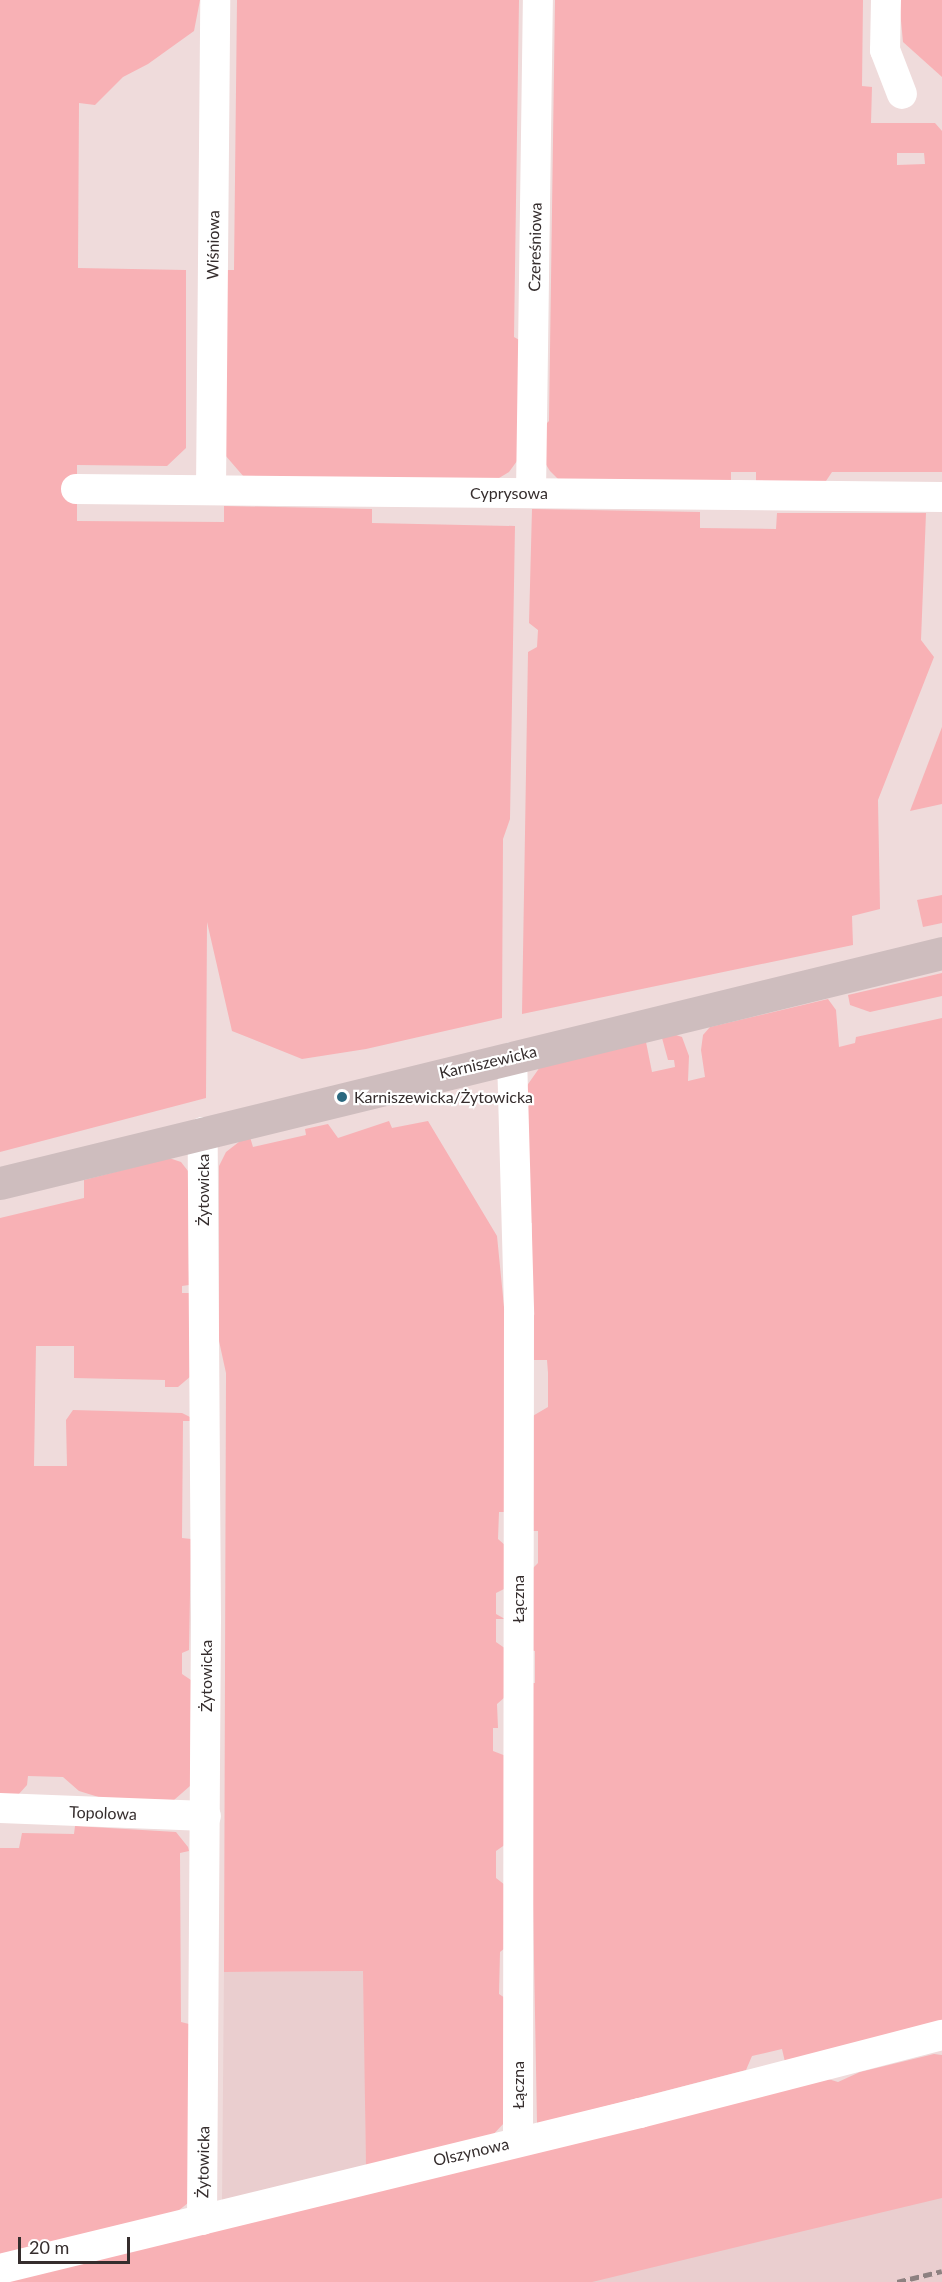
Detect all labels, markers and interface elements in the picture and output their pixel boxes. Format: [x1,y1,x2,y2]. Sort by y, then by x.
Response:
street label: Czereśniowa [525,202,545,292]
street label: Wiśniowa [203,210,223,280]
street label: Cyprysowa [470,483,548,503]
street label: Karniszewicka [437,1041,539,1083]
place label: Karniszewicka/Żytowicka [354,1087,533,1107]
marker: Karniszewicka/Żytowicka [335,1090,349,1104]
street label: Żytowicka [193,1154,213,1226]
street label: Łączna [508,1575,528,1623]
street label: Żytowicka [196,1640,216,1712]
street label: Topolowa [69,1802,137,1824]
street label: Łączna [508,2061,528,2109]
street label: Żytowicka [193,2126,213,2198]
street label: Olszynowa [431,2134,511,2170]
scale bar [21,2225,134,2263]
text: 20 m [29,2236,69,2258]

